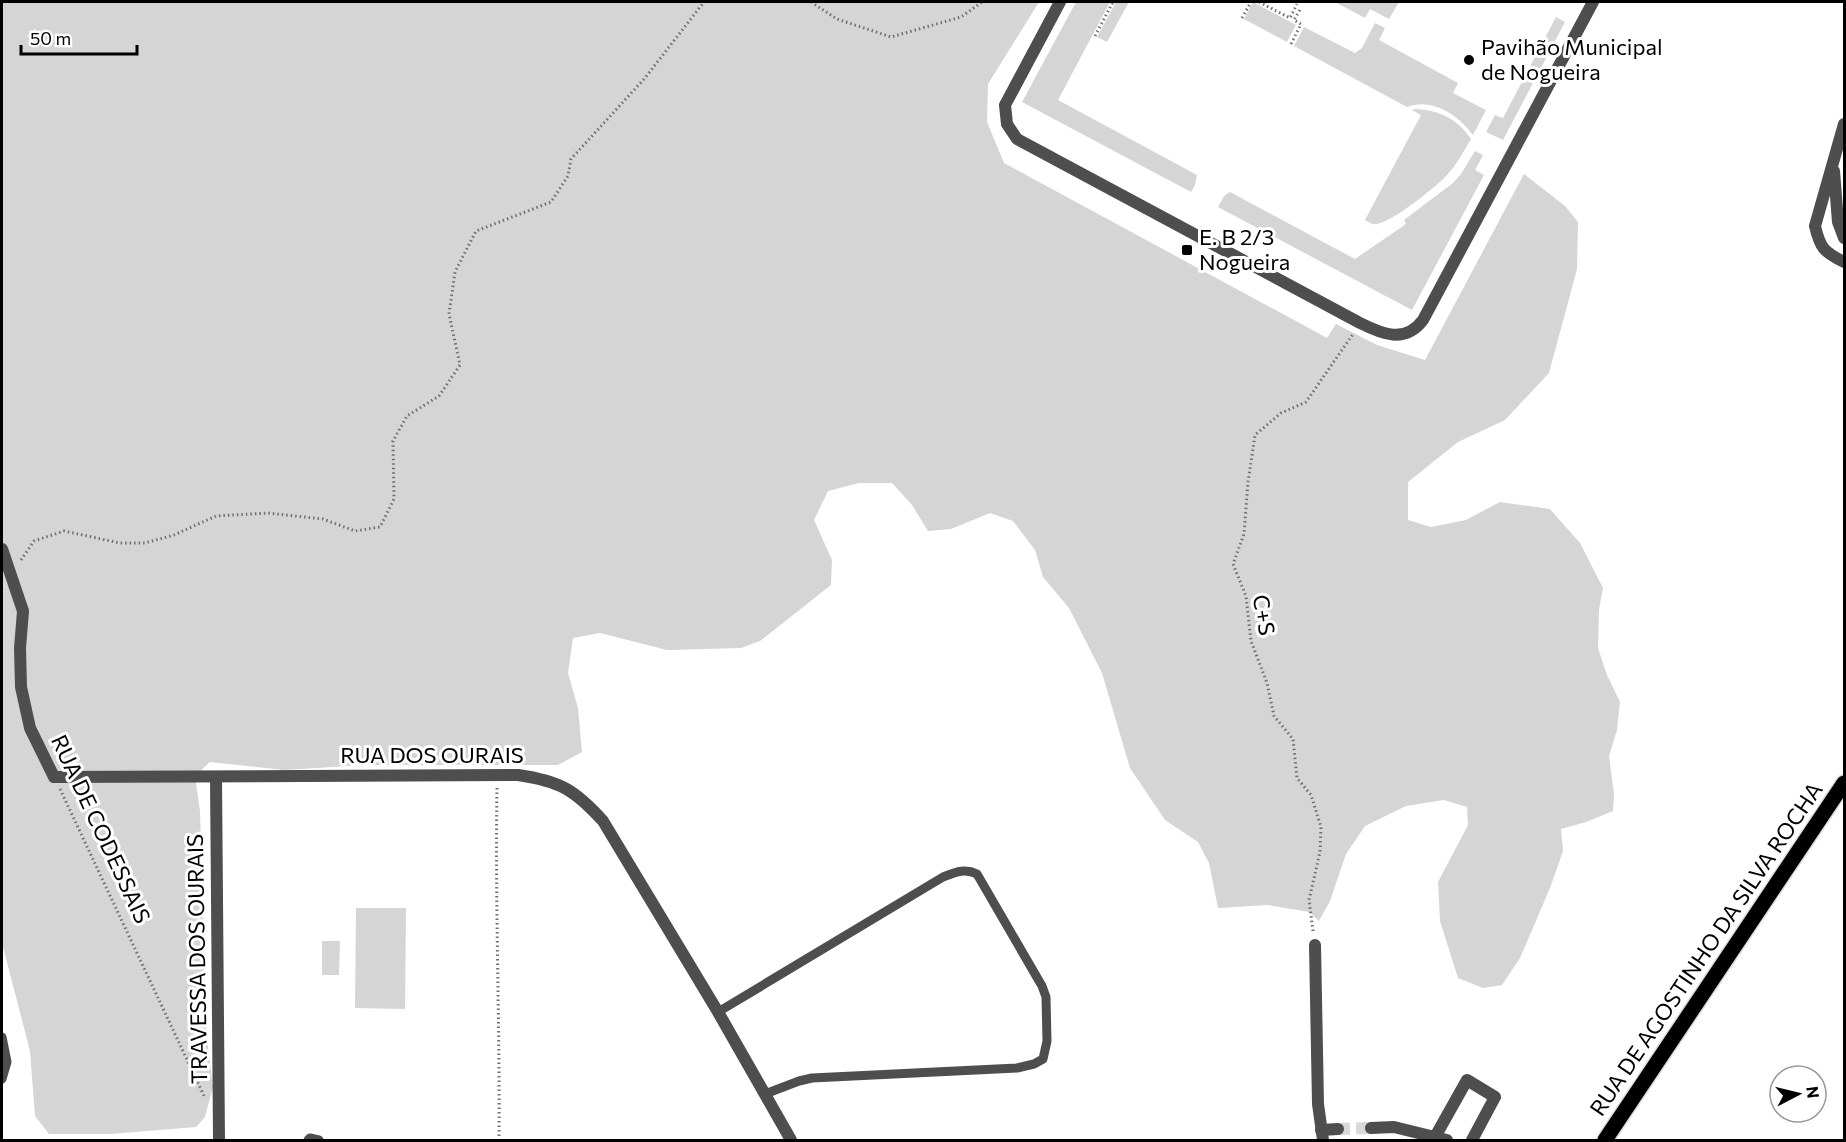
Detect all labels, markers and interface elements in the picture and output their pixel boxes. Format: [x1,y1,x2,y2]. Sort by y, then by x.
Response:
scale bar [21,18,136,56]
text: 50 m [30,27,71,49]
place label: Pavihão Municipal de Nogueira [1481,33,1663,85]
marker: Pavihão Municipal de Nogueira [1462,53,1476,67]
place label: E. B 2/3 Nogueira [1199,223,1290,275]
marker: E. B 2/3 Nogueira [1180,243,1194,257]
street label: C+S [1248,592,1281,637]
street label: RUA DE CODESSAIS [46,730,157,927]
street label: RUA DOS OURAIS [340,741,524,768]
street label: RUA DE AGOSTINHO DA SILVA ROCHA [1584,777,1828,1121]
street label: TRAVESSA DOS OURAIS [181,834,212,1084]
north arrow [1768,1064,1828,1124]

